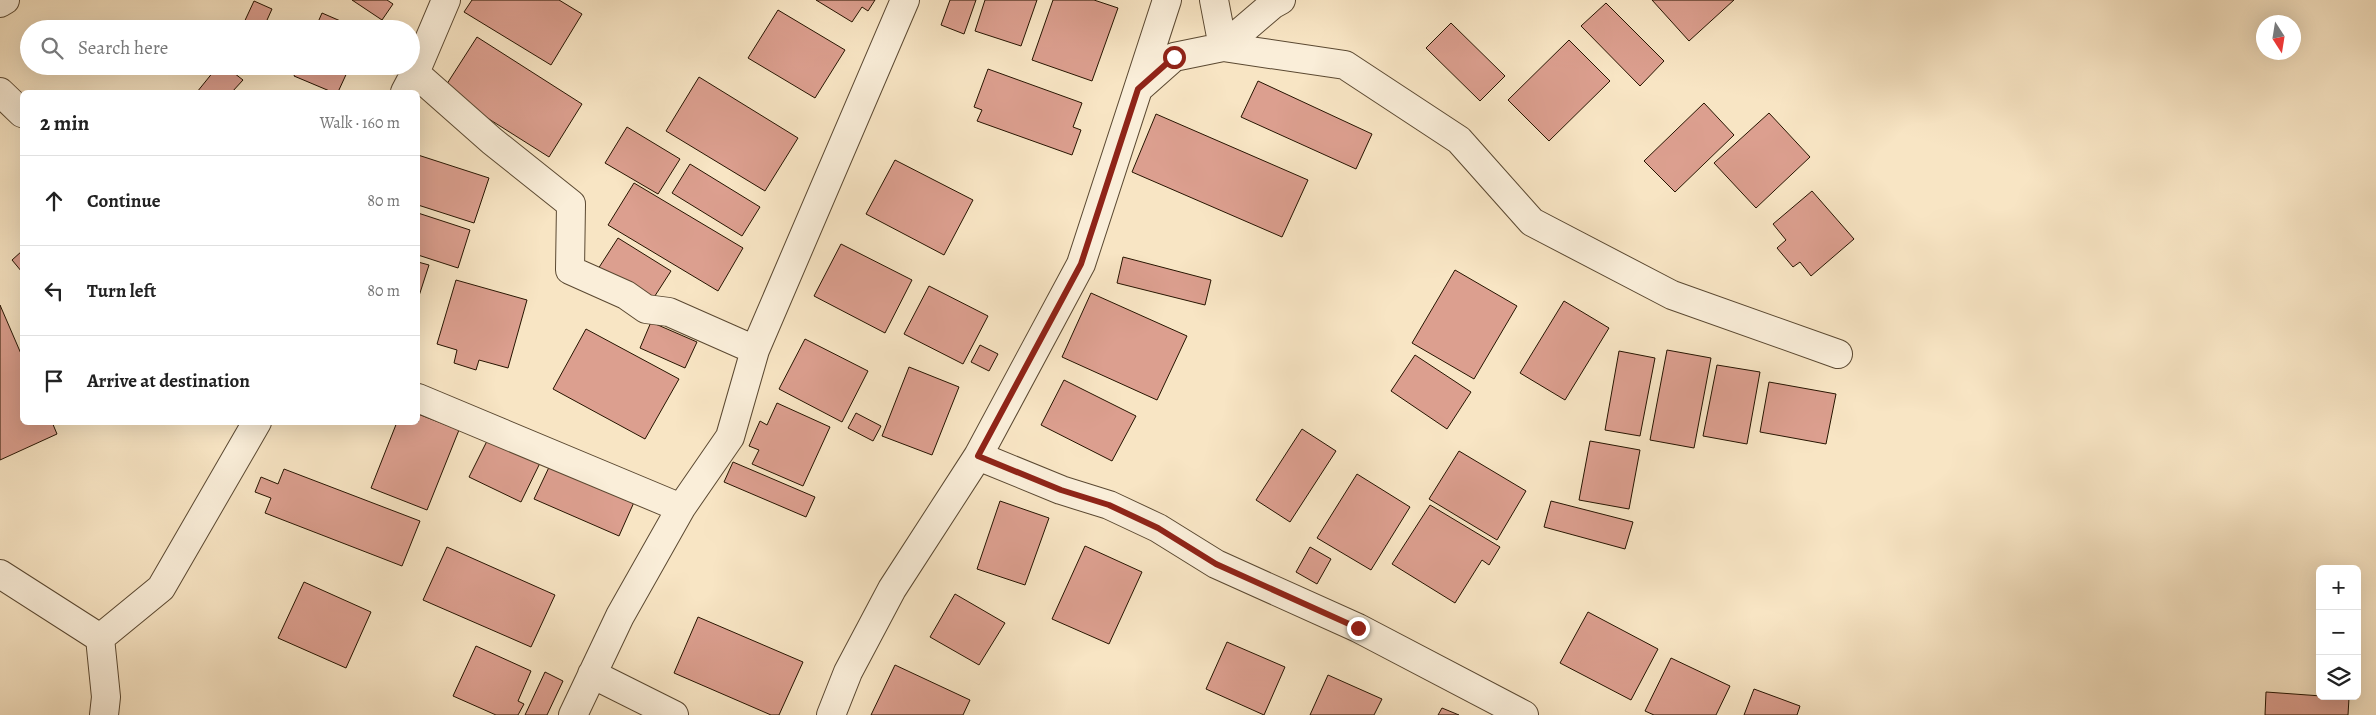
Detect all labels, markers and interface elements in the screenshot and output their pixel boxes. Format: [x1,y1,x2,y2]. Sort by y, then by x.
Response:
north arrow [2256,15,2301,60]
search box [20,20,420,75]
icon: search [38,34,66,62]
text: Search here [78,35,168,61]
route start [1163,46,1186,69]
text: 2 min [40,109,89,137]
text: Walk · 160 m [320,112,400,134]
icon: ahead [40,187,68,215]
text: Continue [87,188,161,214]
text: 80 m [367,190,400,212]
icon: left [40,277,68,305]
text: Turn left [87,278,156,304]
text: 80 m [367,280,400,302]
icon: arrive [40,367,68,395]
text: Arrive at destination [87,368,250,394]
map controls [2316,565,2361,700]
button: + [2316,565,2361,610]
button: − [2316,610,2361,655]
route end [1347,617,1370,640]
button: layers [2316,655,2361,700]

